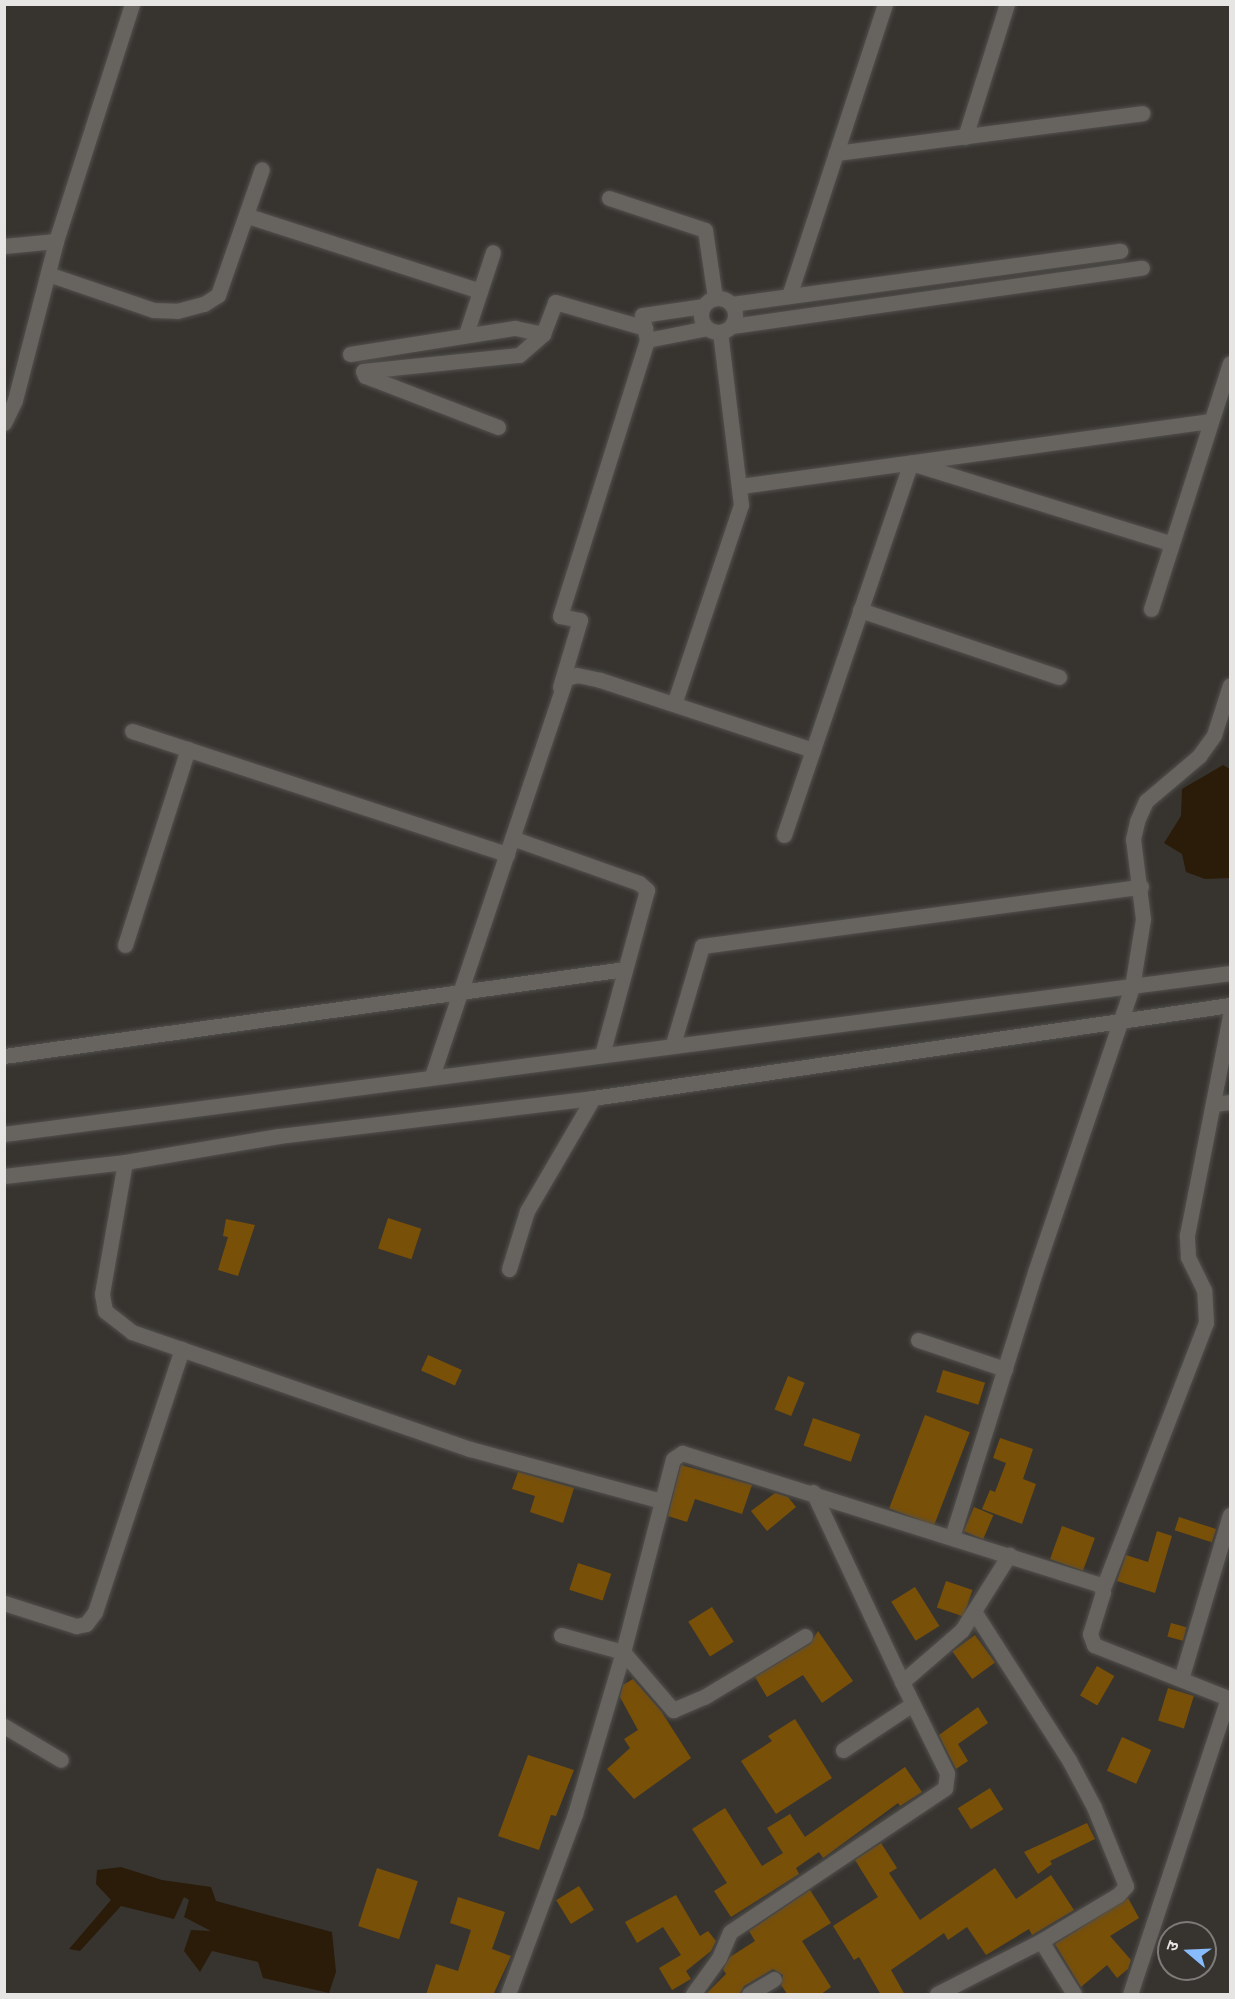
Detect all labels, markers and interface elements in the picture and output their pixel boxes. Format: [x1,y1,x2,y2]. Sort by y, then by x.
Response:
north arrow [1157,1921,1217,1981]
text: उ [1160,1938,1183,1953]

